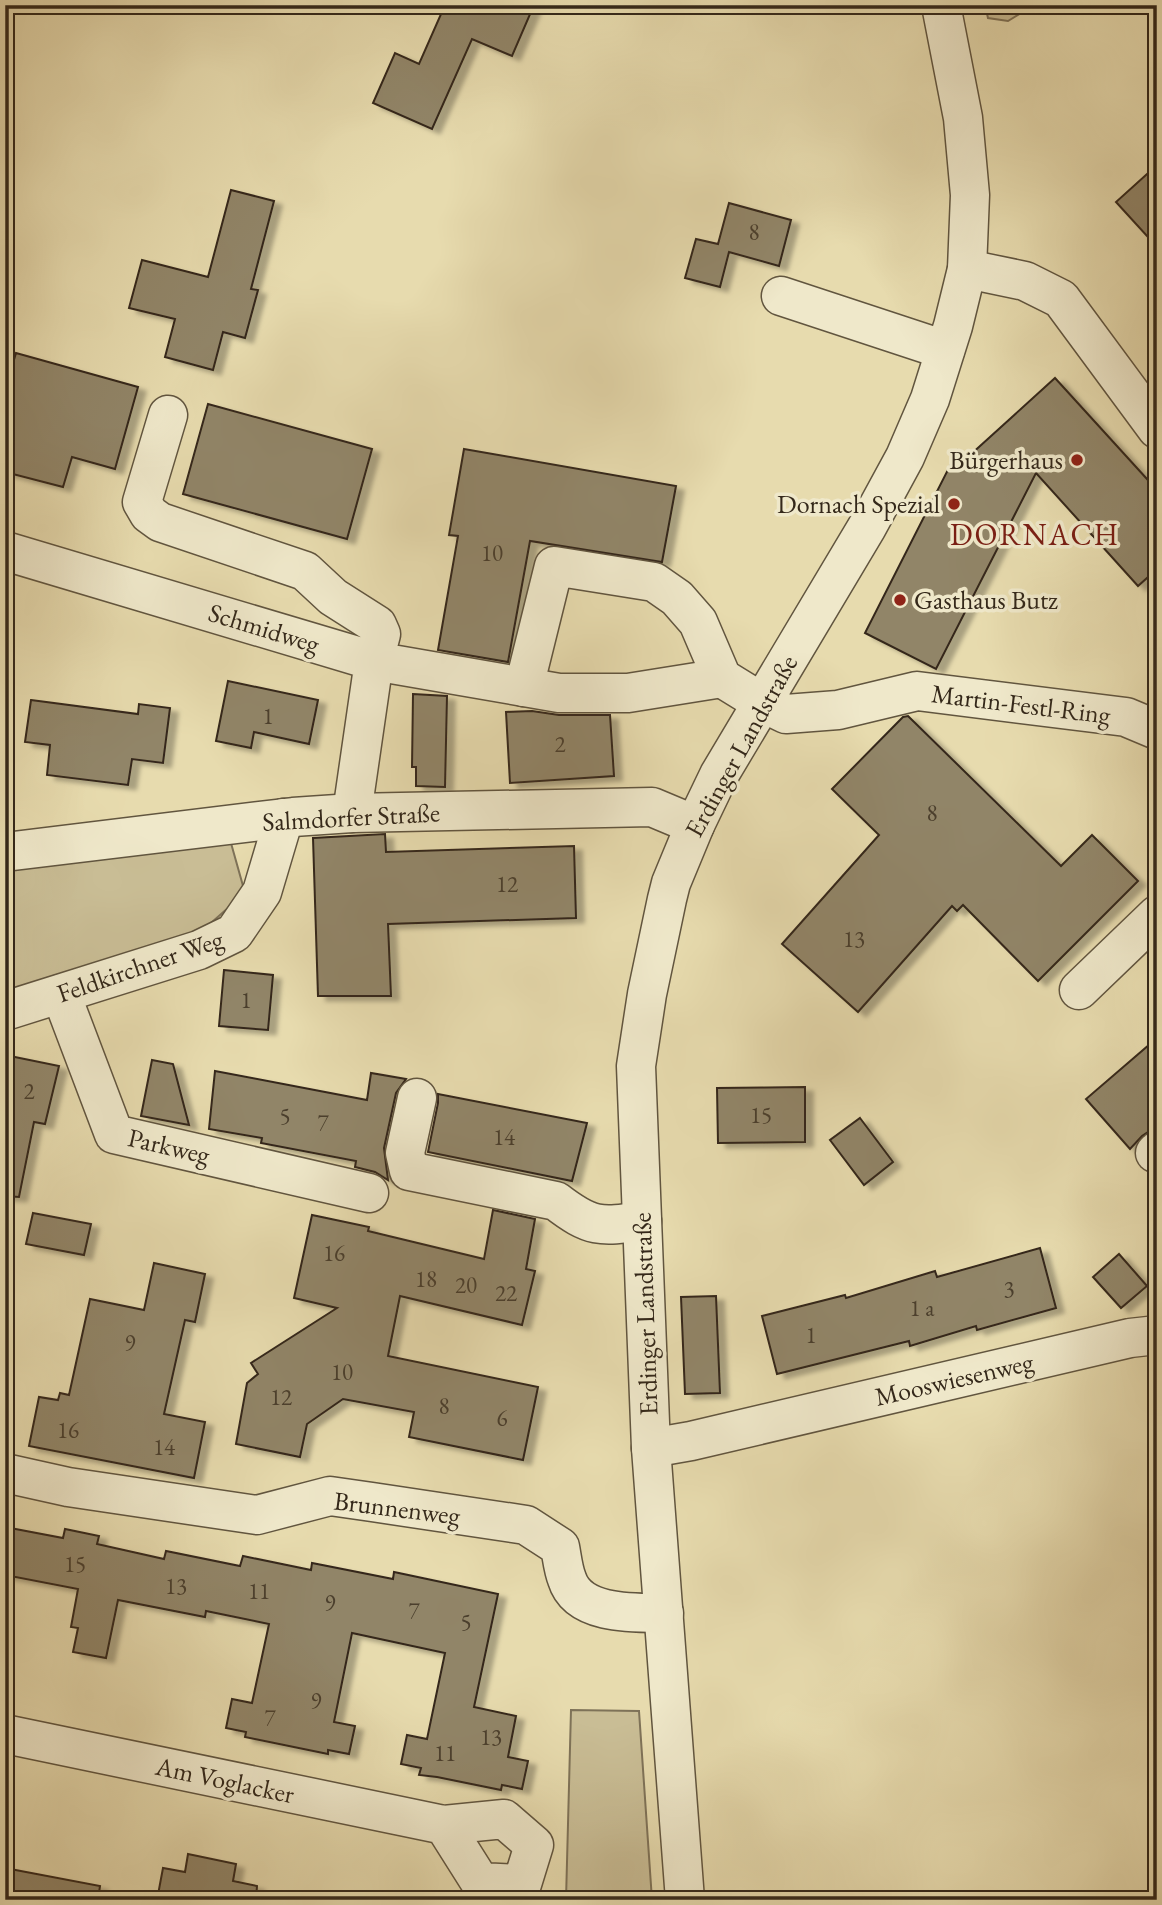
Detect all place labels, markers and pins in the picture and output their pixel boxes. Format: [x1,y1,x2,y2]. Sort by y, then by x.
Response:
place label: Bürgerhaus [949,443,1063,477]
marker: Bürgerhaus [1069,452,1085,468]
place label: Dornach Spezial [777,487,940,521]
marker: Dornach Spezial [946,496,962,512]
place label: Gasthaus Butz [914,583,1058,617]
marker: Gasthaus Butz [892,592,908,608]

